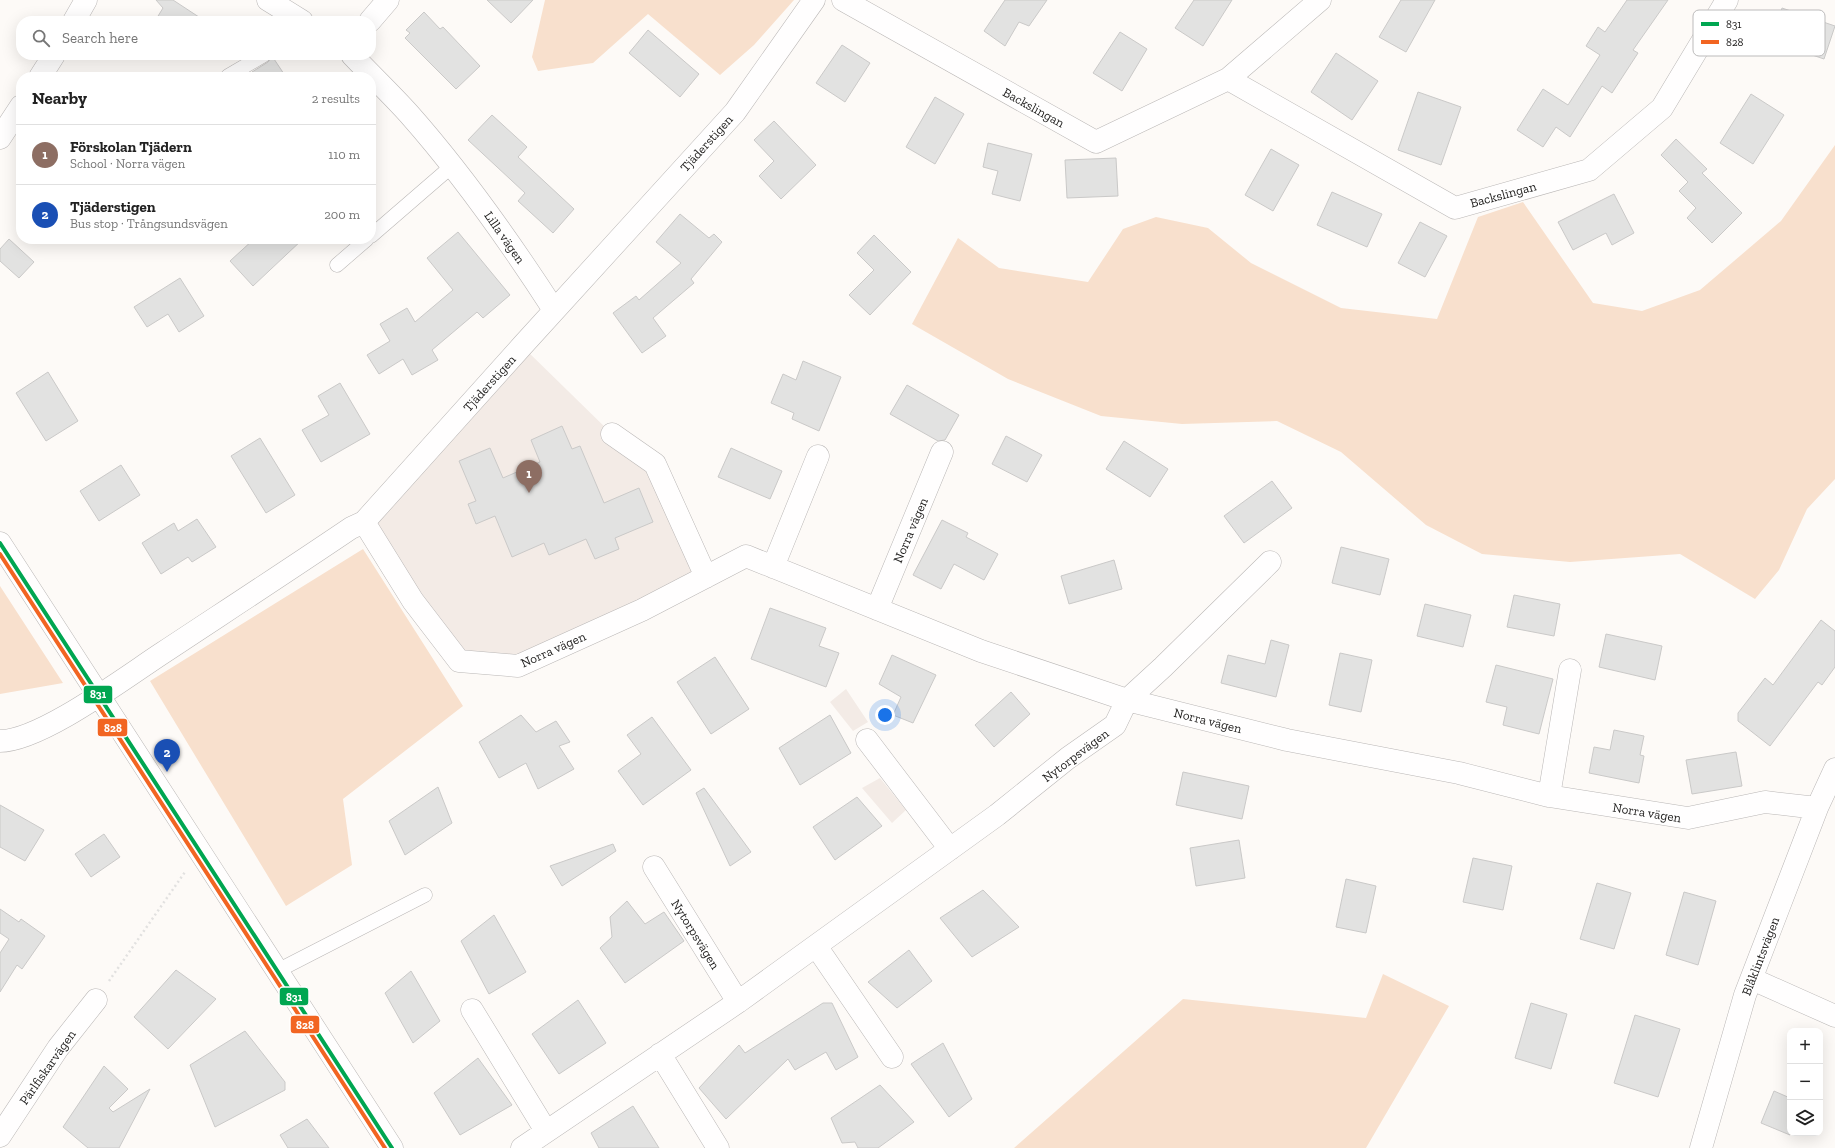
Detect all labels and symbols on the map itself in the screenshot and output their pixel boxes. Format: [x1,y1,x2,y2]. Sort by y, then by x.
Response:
legend [1693,10,1825,56]
text: 831 [1726,18,1742,31]
text: 828 [1726,36,1744,49]
street label: Backslingan [1000,84,1068,131]
street label: Tjäderstigen [677,111,737,175]
street label: Backslingan [1468,178,1538,211]
street label: Lilla vägen [481,208,528,267]
street label: Tjäderstigen [460,351,520,415]
pin: 1 [516,460,542,493]
street label: Norra vägen [890,495,931,565]
street label: Norra vägen [518,628,588,670]
line badge: 831 [83,685,113,704]
text: 831 [90,688,107,701]
your location [875,705,895,725]
street label: Norra vägen [1172,705,1244,736]
line badge: 828 [97,718,128,737]
text: 828 [104,722,122,735]
street label: Nytorpsvägen [1039,725,1112,785]
pin: 2 [154,739,180,772]
street label: Norra vägen [1611,800,1683,825]
street label: Nytorpsvägen [668,897,723,972]
street label: Blåklintsvägen [1739,914,1783,998]
line badge: 831 [279,987,309,1006]
text: 831 [286,991,303,1004]
line badge: 828 [290,1015,320,1034]
text: 828 [296,1019,314,1032]
street label: Pärlfiskarvägen [16,1027,79,1107]

